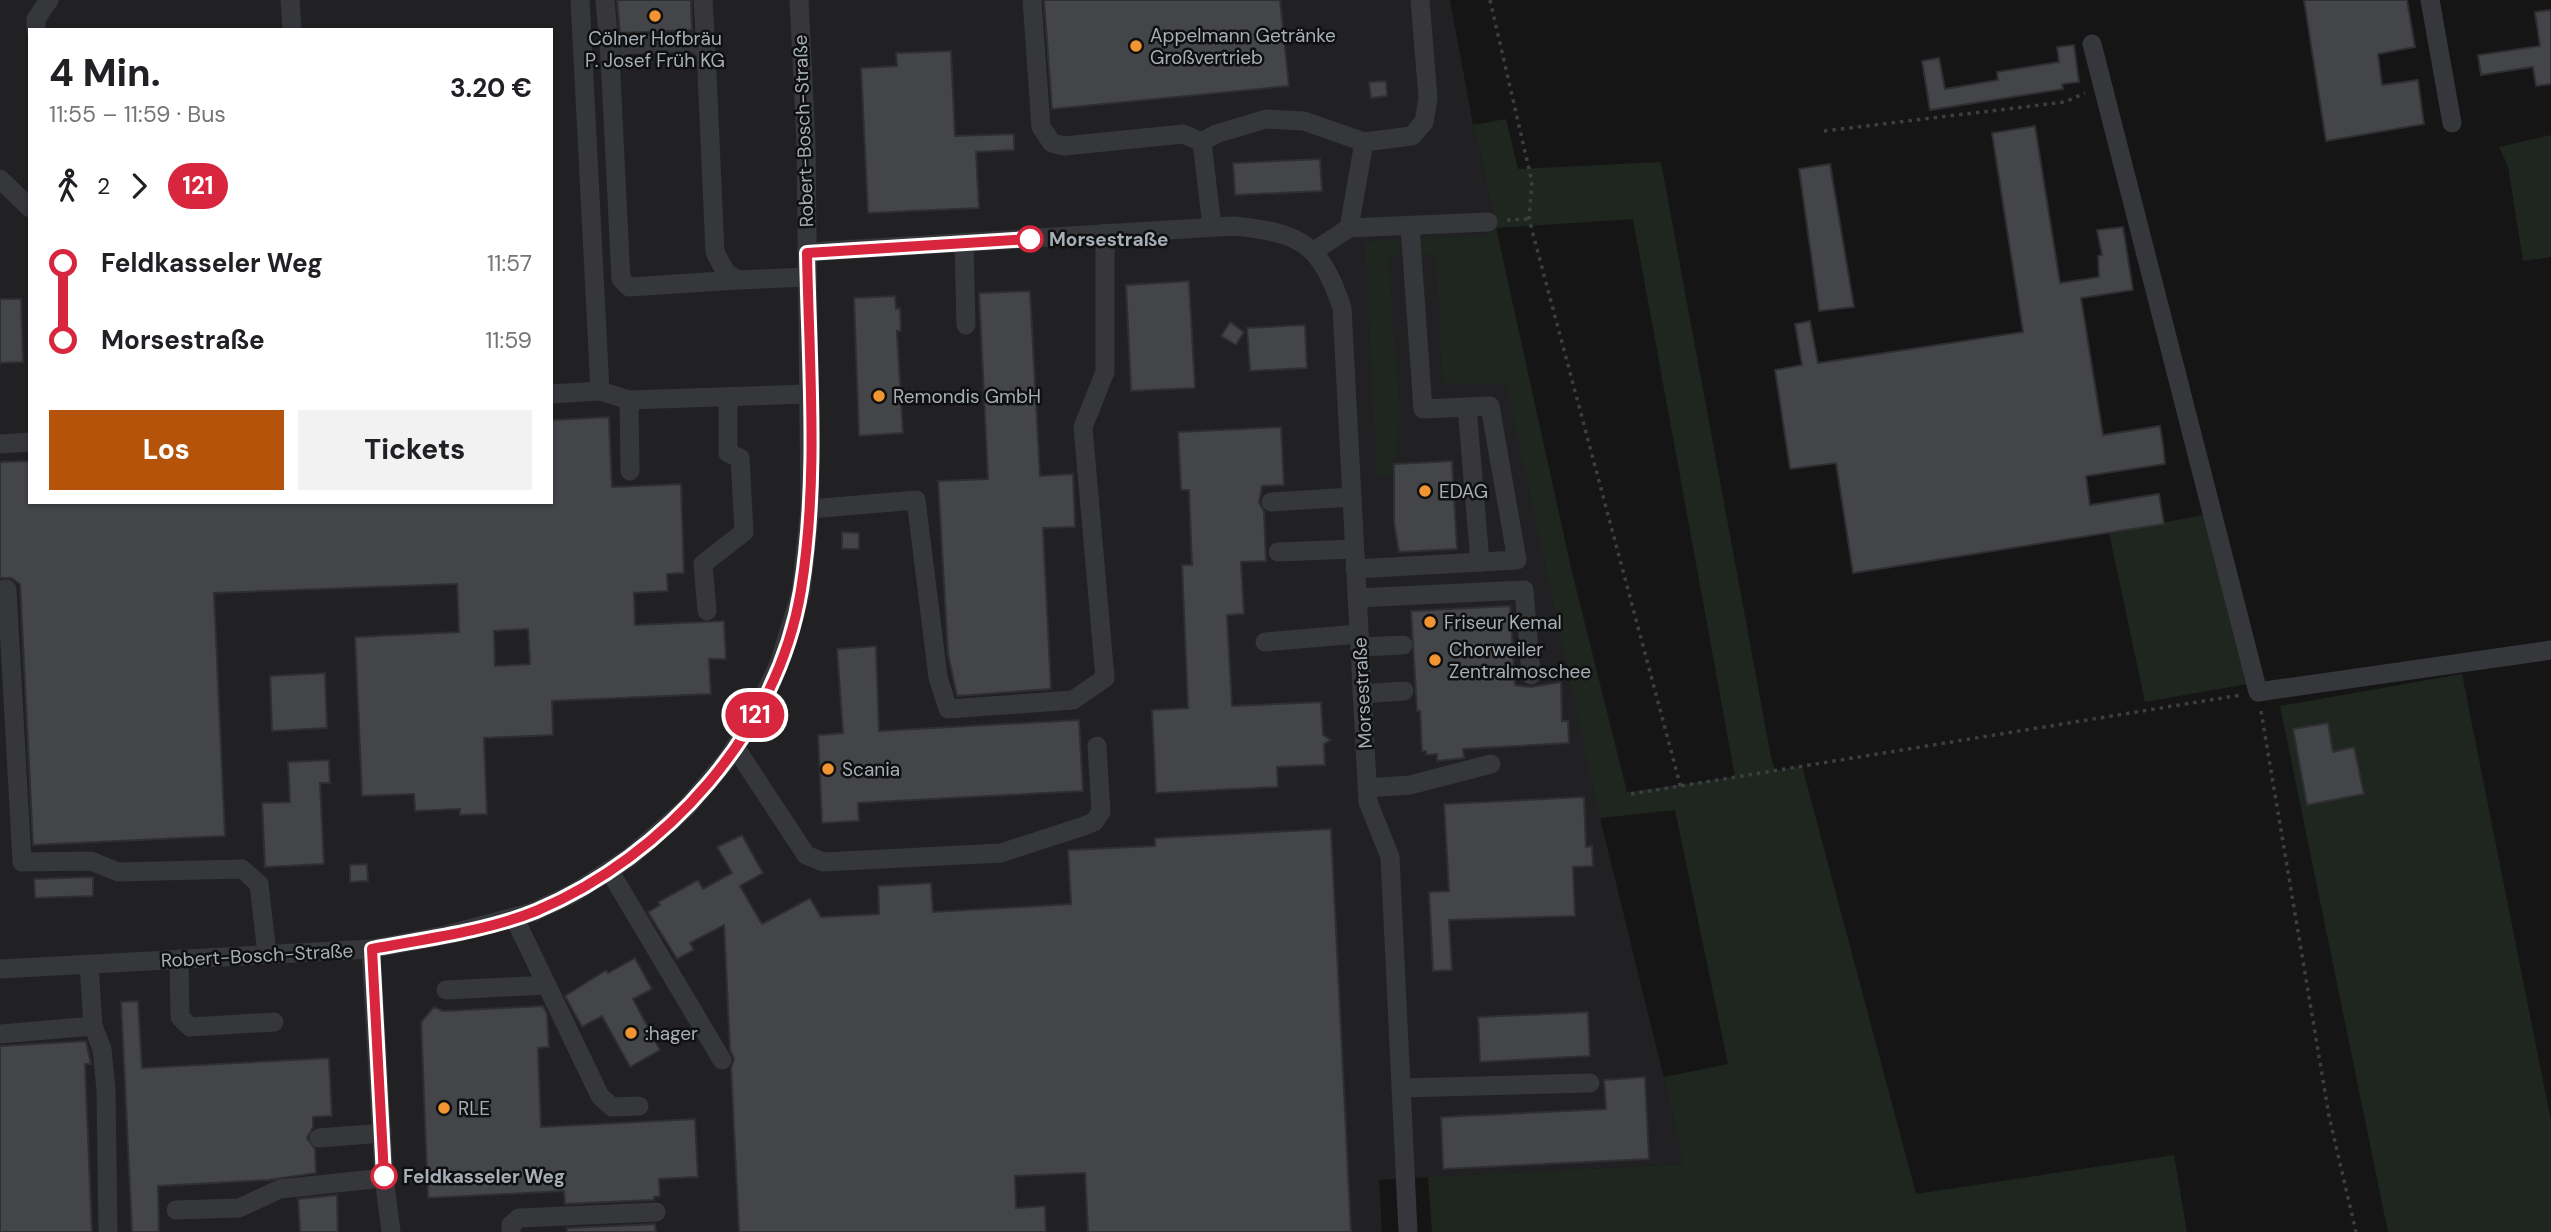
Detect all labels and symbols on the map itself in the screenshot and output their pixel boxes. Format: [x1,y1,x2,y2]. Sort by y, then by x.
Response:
marker: Cölner Hofbräu P. Josef Früh KG [647,8,663,24]
place label: Appelmann Getränke Großvertrieb [1150,23,1336,70]
place label: Cölner Hofbräu P. Josef Früh KG [585,26,725,73]
street label: Robert-Bosch-Straße [788,34,819,228]
marker: Appelmann Getränke Großvertrieb [1128,38,1144,54]
marker: Morsestraße [1017,226,1043,252]
place label: Morsestraße [1049,227,1169,252]
place label: Remondis GmbH [893,384,1041,409]
marker: Remondis GmbH [871,388,887,404]
place label: EDAG [1439,479,1488,504]
marker: EDAG [1417,483,1433,499]
place label: Friseur Kemal [1444,610,1562,635]
marker: Friseur Kemal [1422,614,1438,630]
street label: Morsestraße [1347,637,1378,749]
place label: Chorweiler Zentralmoschee [1449,637,1591,684]
marker: Chorweiler Zentralmoschee [1427,652,1443,668]
line badge: 121 [715,692,795,738]
place label: Scania [842,757,900,782]
marker: Scania [820,761,836,777]
street label: Robert-Bosch-Straße [160,938,354,973]
place label: :hager [645,1021,698,1046]
marker: :hager [623,1025,639,1041]
place label: RLE [458,1096,490,1121]
marker: RLE [436,1100,452,1116]
marker: Feldkasseler Weg [371,1163,397,1189]
place label: Feldkasseler Weg [403,1164,565,1189]

